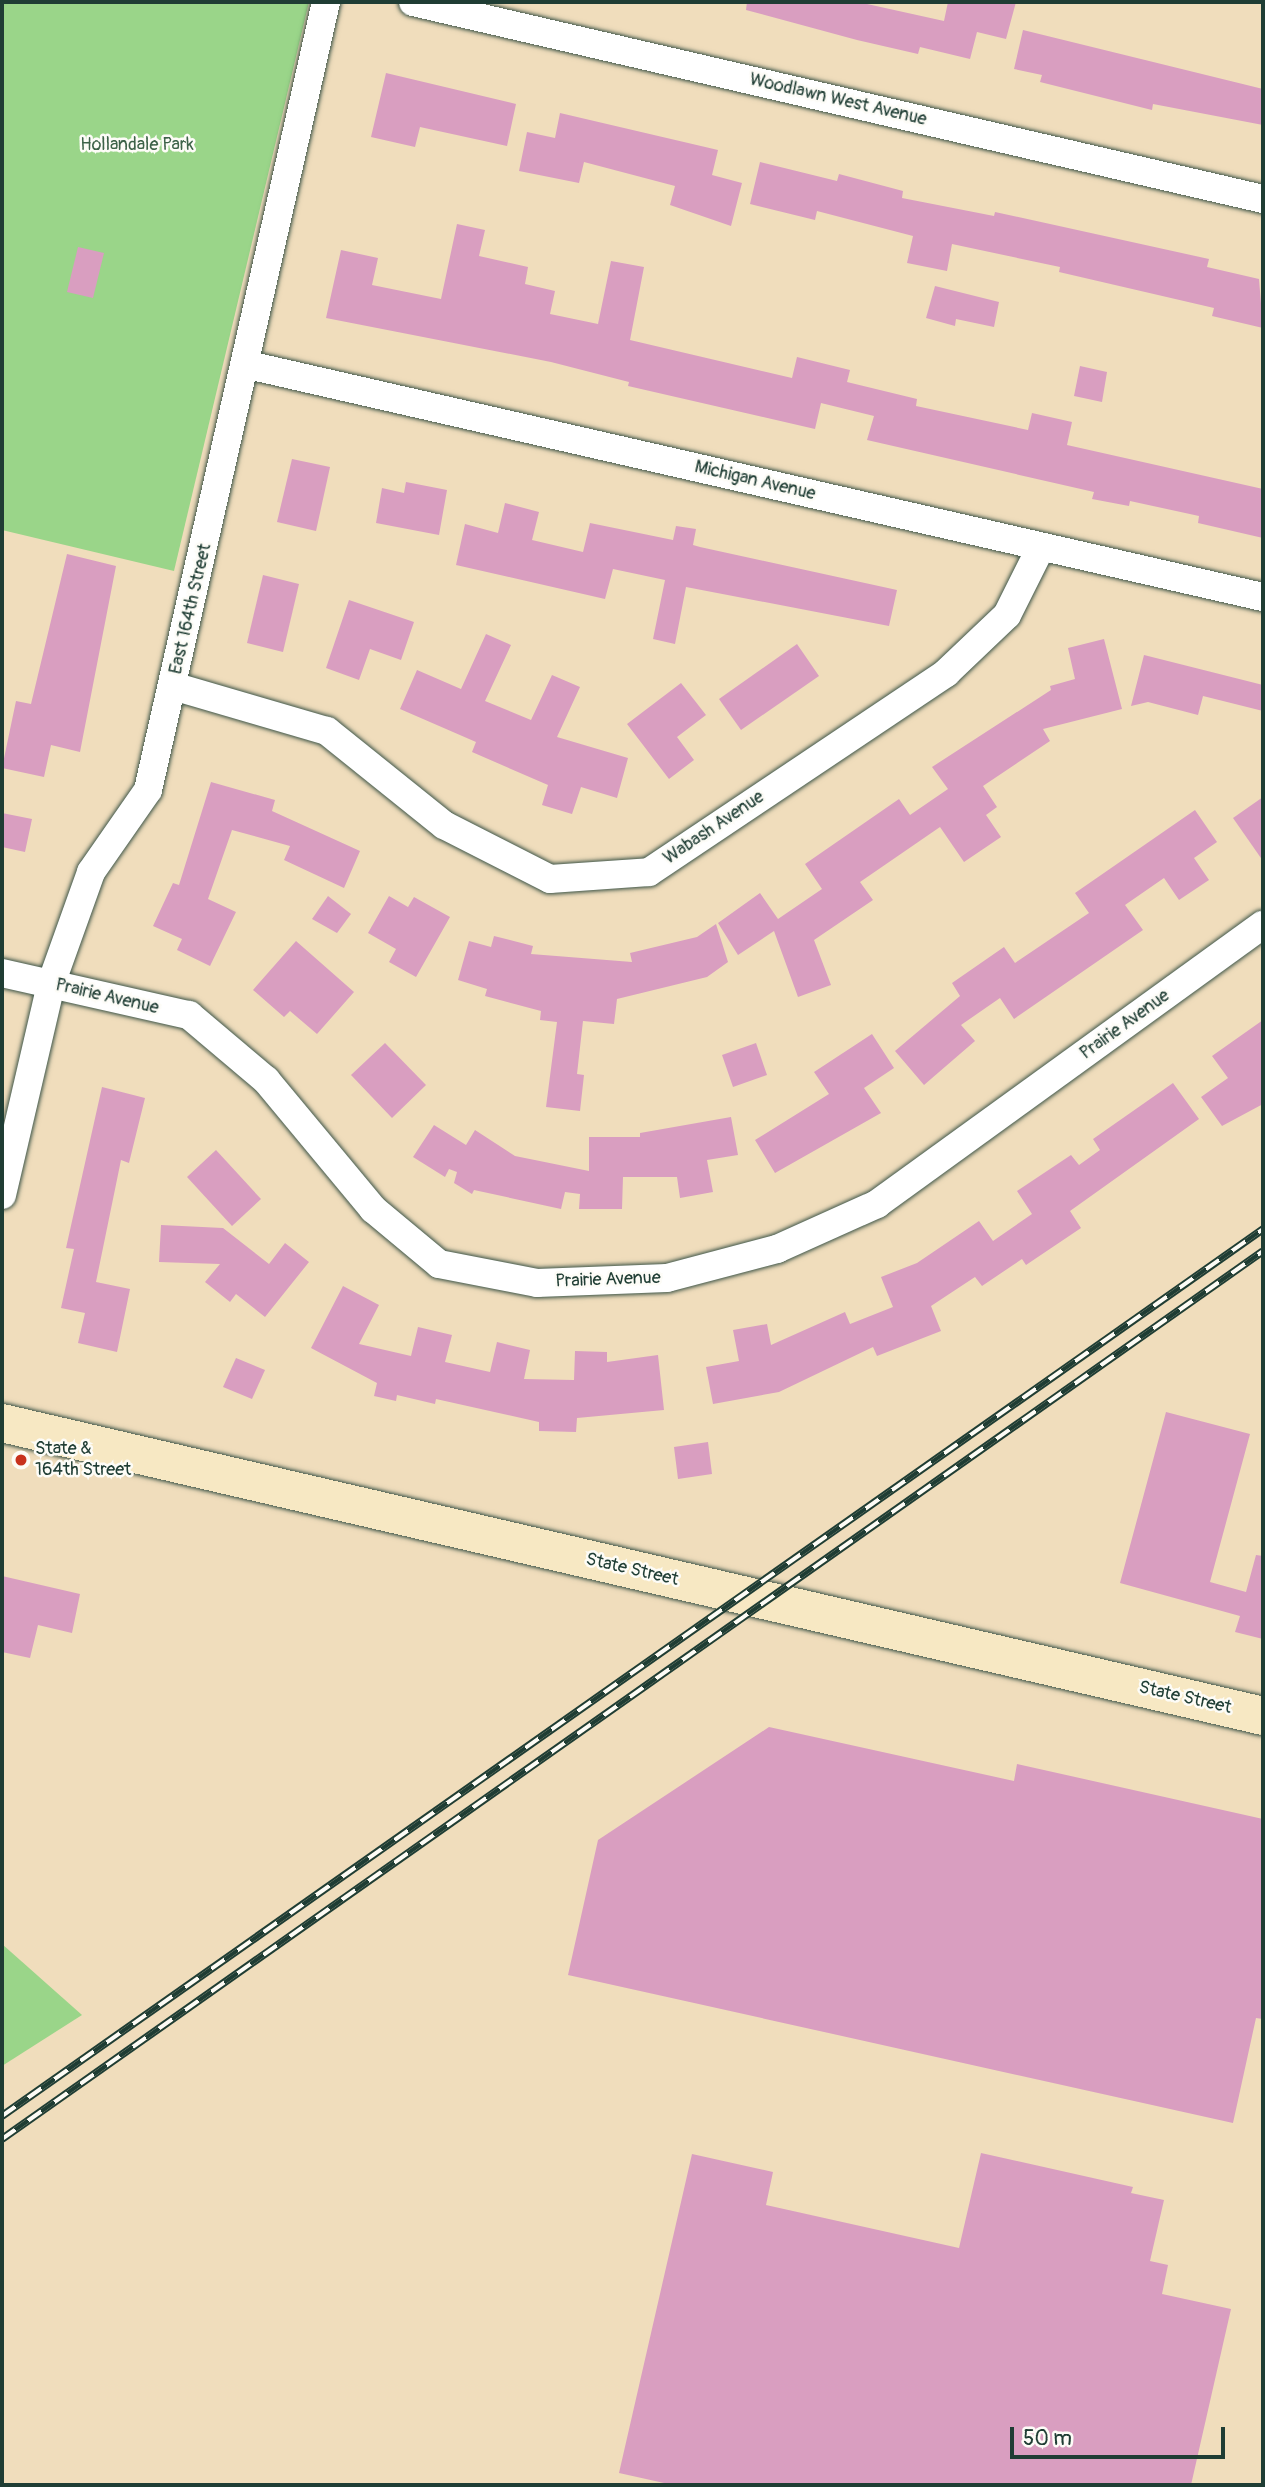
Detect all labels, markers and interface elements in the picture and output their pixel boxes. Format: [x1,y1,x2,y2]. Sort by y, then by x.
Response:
street label: Woodlawn West Avenue [747,69,929,131]
park label: Hollandale Park [80,134,194,156]
street label: Michigan Avenue [692,457,818,505]
street label: East 164th Street [165,542,217,676]
street label: Wabash Avenue [660,786,768,870]
street label: Prairie Avenue [53,975,161,1019]
street label: Prairie Avenue [1076,985,1174,1065]
street label: Prairie Avenue [555,1267,661,1293]
place label: State & 164th Street [35,1439,131,1482]
marker: State & 164th Street [13,1452,29,1468]
street label: State Street [584,1549,680,1591]
street label: State Street [1137,1677,1233,1719]
scale bar [1013,2414,1228,2458]
text: 50 m [1023,2425,1072,2452]

